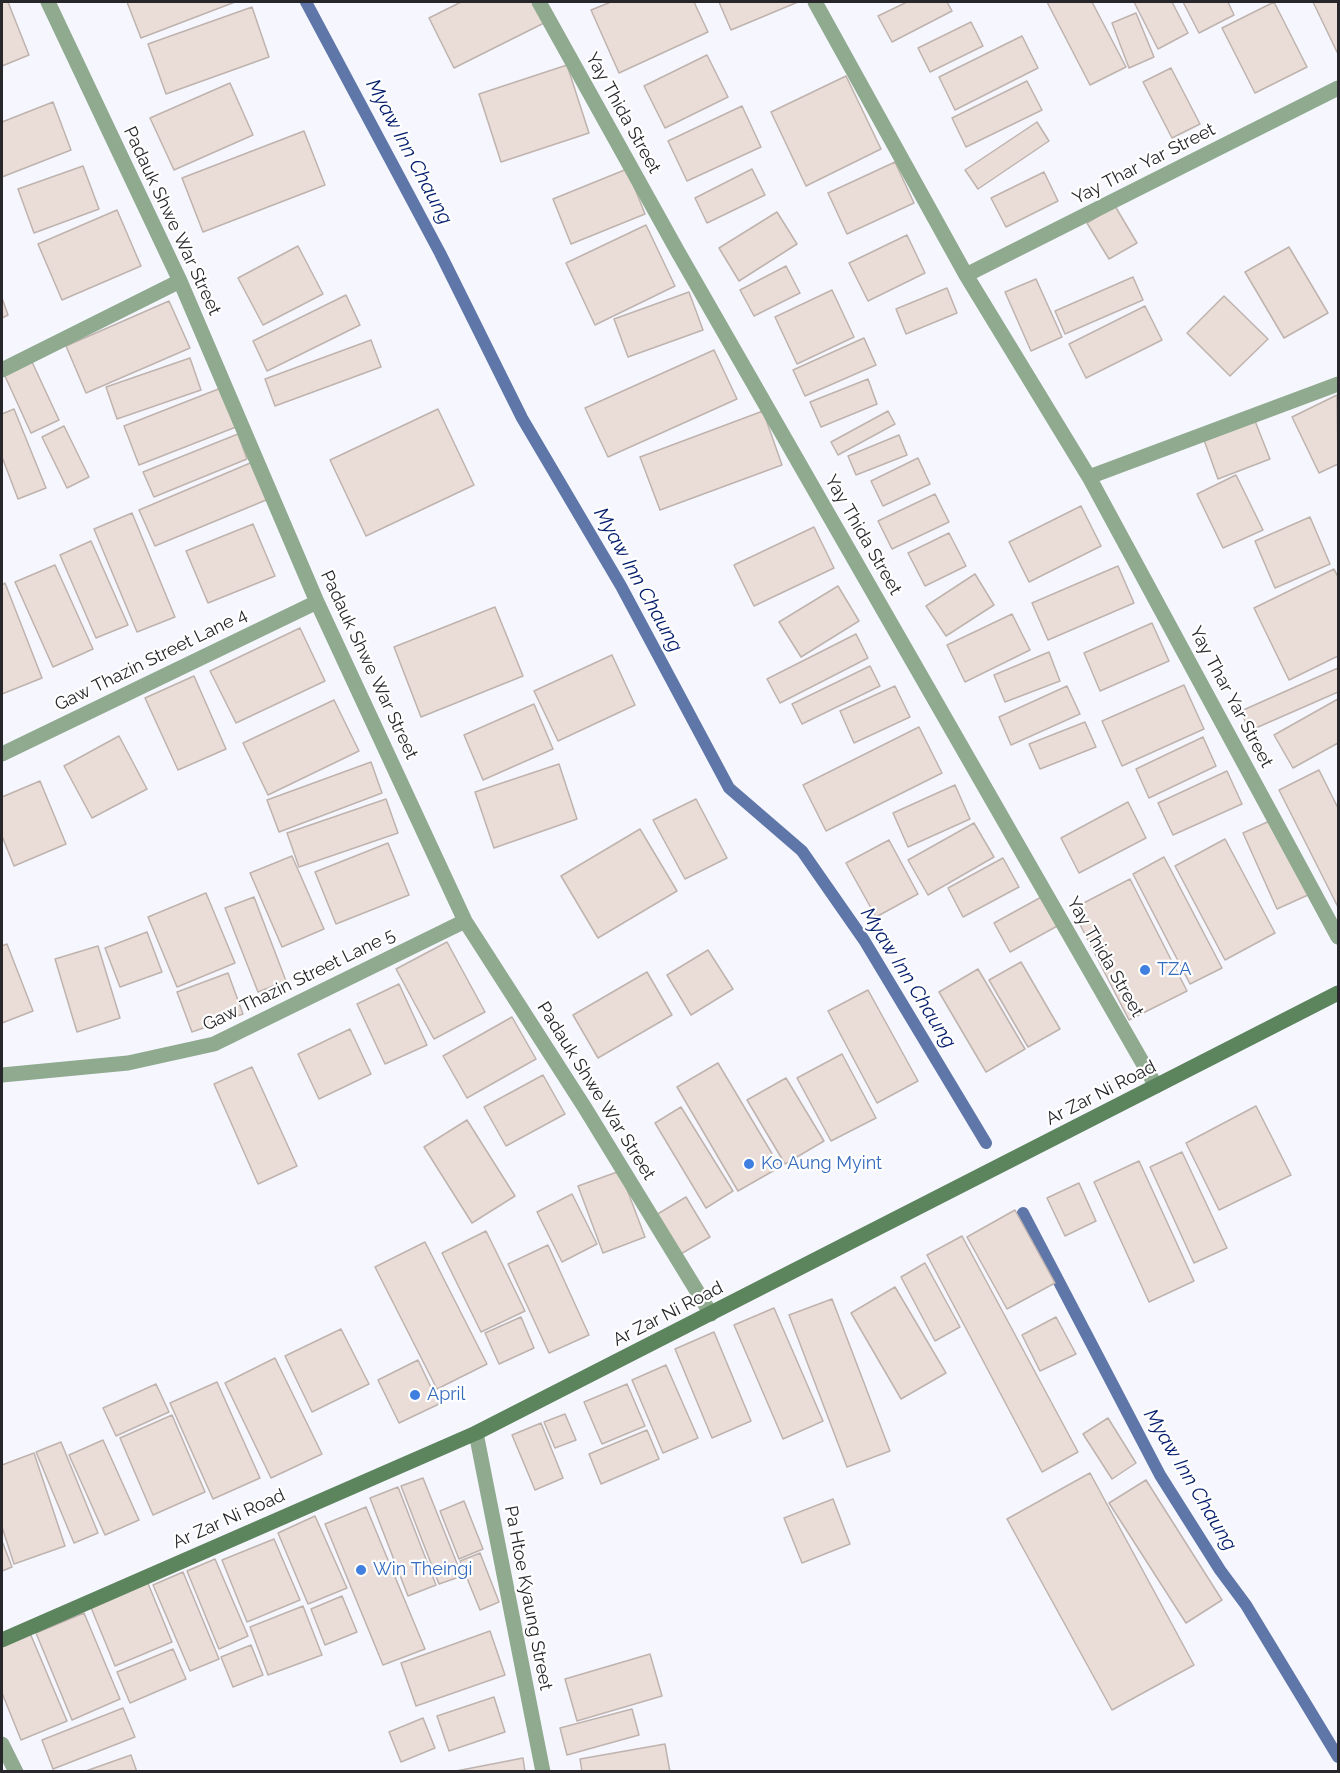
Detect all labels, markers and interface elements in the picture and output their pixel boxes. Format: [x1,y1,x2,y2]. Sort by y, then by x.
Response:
street label: Yay Thida Street [581,49,665,177]
water label: Myaw Inn Chaung [361,75,457,229]
street label: Yay Thar Yar Street [1069,119,1219,209]
street label: Padauk Shwe War Street [119,123,225,319]
street label: Yay Thida Street [820,471,906,599]
water label: Myaw Inn Chaung [588,504,688,656]
street label: Padauk Shwe War Street [316,567,422,763]
street label: Gaw Thazin Street Lane 4 [51,604,251,716]
street label: Yay Thar Yar Street [1185,623,1277,771]
street label: Yay Thida Street [1062,893,1148,1021]
water label: Myaw Inn Chaung [855,903,961,1053]
street label: Gaw Thazin Street Lane 5 [199,924,399,1036]
place label: TZA [1157,959,1191,981]
marker: TZA [1138,963,1152,977]
street label: Padauk Shwe War Street [532,998,660,1184]
street label: Ar Zar Ni Road [1042,1056,1160,1130]
place label: Ko Aung Myint [761,1153,882,1175]
marker: Ko Aung Myint [742,1157,756,1171]
street label: Ar Zar Ni Road [609,1277,727,1351]
place label: April [427,1384,465,1406]
marker: April [408,1388,422,1402]
water label: Myaw Inn Chaung [1138,1405,1242,1555]
street label: Ar Zar Ni Road [169,1485,289,1553]
street label: Pa Htoe Kyaung Street [500,1504,556,1692]
place label: Win Theingi [373,1559,472,1581]
marker: Win Theingi [354,1563,368,1577]

